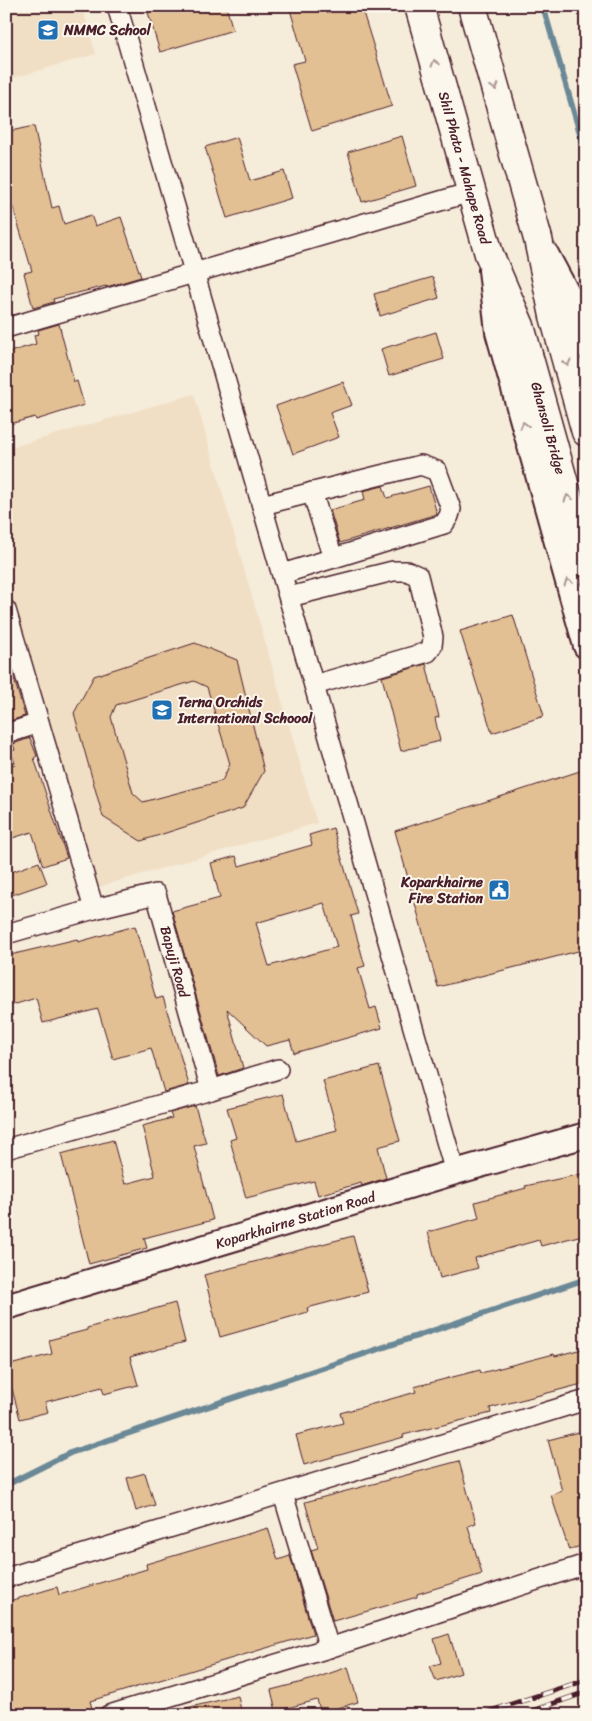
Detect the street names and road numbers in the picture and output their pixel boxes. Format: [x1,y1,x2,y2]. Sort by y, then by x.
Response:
street label: Shil Phata - Mahape Road [431,88,499,249]
street label: Ghansoli Bridge [524,379,573,477]
street label: Bapuji Road [153,923,197,1002]
street label: Koparkhairne Station Road [212,1184,380,1256]

